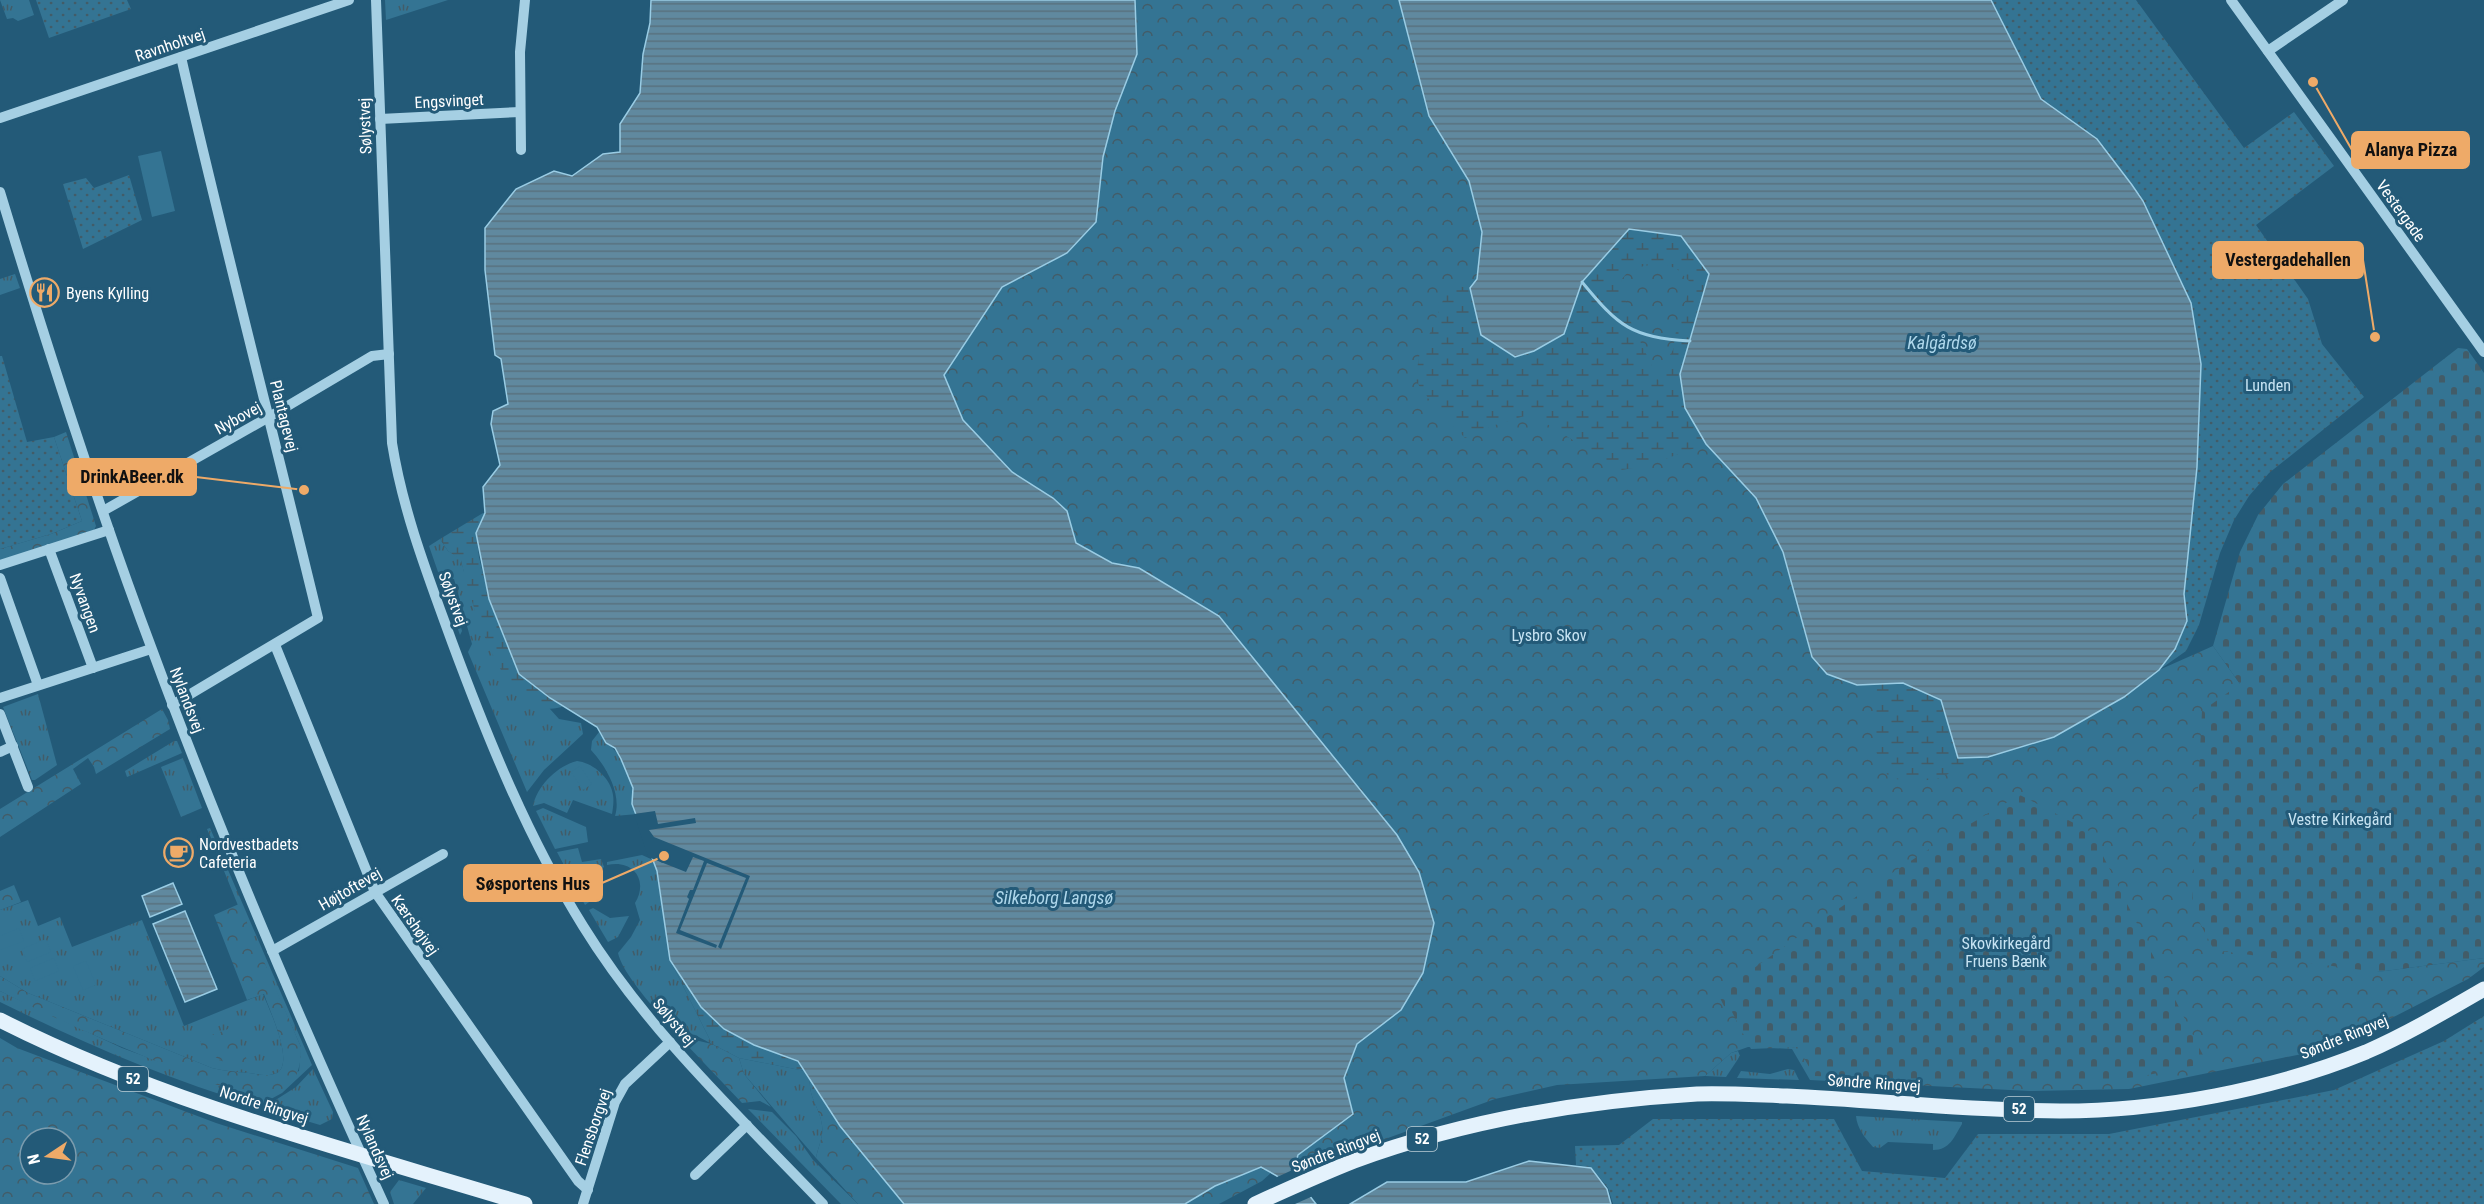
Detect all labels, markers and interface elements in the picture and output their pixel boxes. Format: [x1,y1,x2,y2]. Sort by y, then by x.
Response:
street label: Ravnholtvej [133,24,207,66]
street label: Engsvinget [414,90,484,112]
street label: Sølystvej [355,97,375,155]
callout: Alanya Pizza [2352,132,2469,168]
text: Alanya Pizza [2365,139,2457,160]
street label: Vestergade [2372,177,2430,245]
callout: Vestergadehallen [2213,242,2363,278]
text: Vestergadehallen [2225,249,2351,270]
restaurant icon: Byens Kylling [29,277,61,309]
place label: Byens Kylling [66,284,149,303]
water label: Kalgårdsø [1907,332,1977,353]
park label: Lunden [2245,376,2291,395]
street label: Plantagevej [266,378,302,454]
street label: Nybovej [211,398,265,438]
callout: DrinkABeer.dk [68,459,196,495]
text: DrinkABeer.dk [80,466,184,487]
street label: Sølystvej [434,569,472,629]
street label: Nyvangen [65,571,105,635]
park label: Lysbro Skov [1511,626,1587,645]
street label: Nylandsvej [166,665,208,735]
park label: Vestre Kirkegård [2288,810,2392,829]
place label: Nordvestbadets Cafeteria [199,835,299,872]
cafe icon: Nordvestbadets Cafeteria [162,837,194,869]
street label: Højtoftevej [315,863,385,915]
callout: Søsportens Hus [464,865,602,901]
text: Søsportens Hus [476,873,590,894]
water label: Silkeborg Langsø [995,887,1114,908]
street label: Kærshøjvej [387,891,443,959]
park label: Skovkirkegård Fruens Bænk [1962,934,2050,971]
street label: Sølystvej [649,994,699,1050]
street label: Søndre Ringvej [2297,1011,2391,1063]
road number: 52 [118,1067,148,1091]
street label: Søndre Ringvej [1827,1070,1921,1096]
street label: Nordre Ringvej [217,1082,311,1128]
street label: Flensborgvej [571,1086,615,1168]
road number: 52 [2004,1097,2034,1121]
street label: Nylandsvej [352,1112,398,1182]
street label: Søndre Ringvej [1289,1125,1383,1177]
north arrow [18,1126,78,1186]
road number: 52 [1407,1127,1437,1151]
text: N [24,1152,44,1166]

